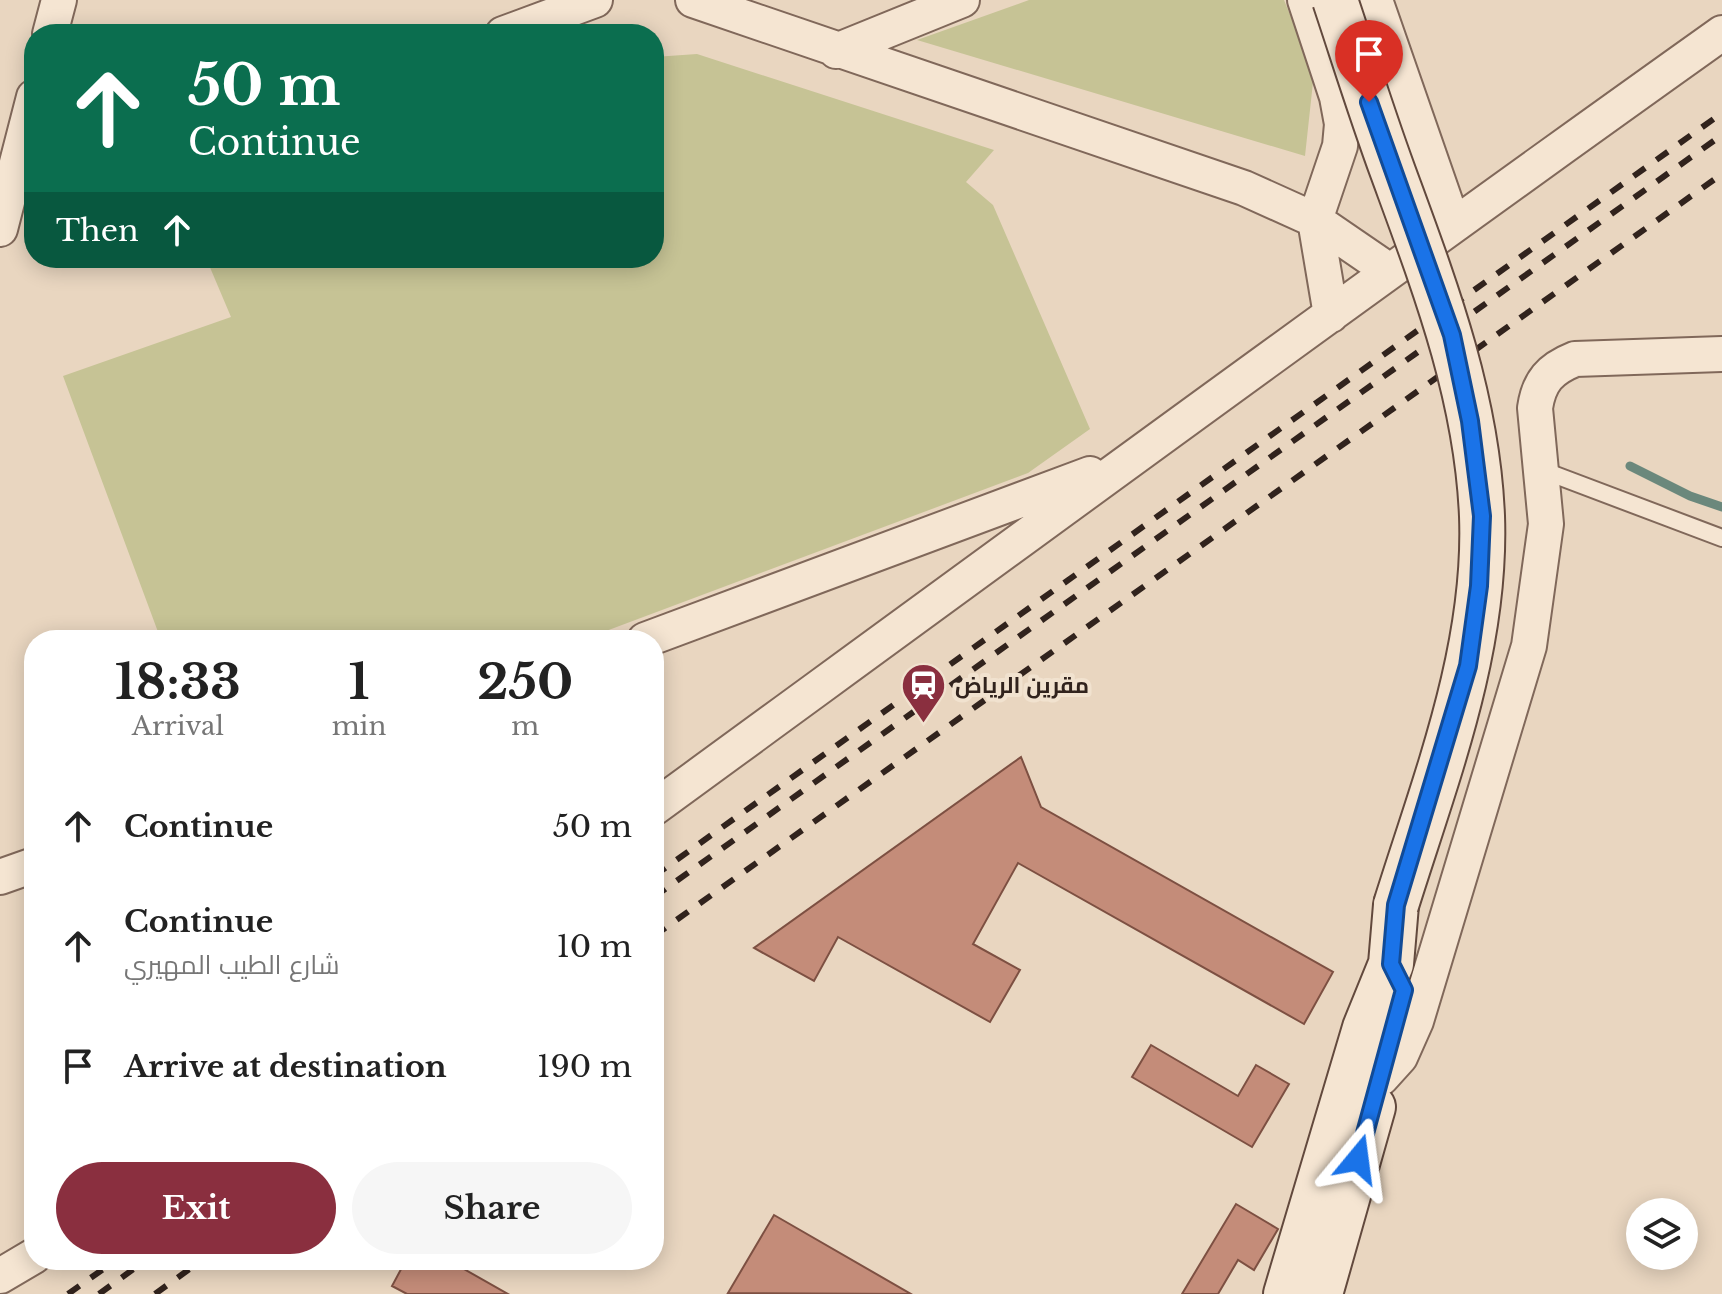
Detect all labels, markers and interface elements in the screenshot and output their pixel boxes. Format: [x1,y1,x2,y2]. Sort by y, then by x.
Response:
pin [1335,20,1403,102]
icon: arrive [1347,32,1391,76]
text: 50 m [188,51,340,120]
icon: ahead [56,56,160,160]
text: Continue [188,120,361,165]
icon: ahead [155,208,199,252]
text: Then [56,212,139,249]
text: 18:33 [115,652,241,712]
text: 1 [349,652,370,712]
text: 250 [477,652,573,712]
station icon: مقرين الرياض [900,661,948,724]
place label: مقرين الرياض [955,672,1089,699]
text: Arrival [132,710,224,742]
text: min [332,710,386,742]
text: m [511,710,539,742]
icon: ahead [56,804,100,848]
text: Continue [124,808,273,845]
text: 50 m [553,808,632,845]
text: Continue [124,903,273,940]
icon: ahead [56,924,100,968]
text: 10 m [556,928,632,965]
text: شارع الطيب المهيري [124,949,339,981]
icon: arrive [56,1044,100,1088]
text: Arrive at destination [124,1048,447,1085]
text: 190 m [537,1048,632,1085]
position arrow [1316,1117,1400,1201]
button: Exit [56,1162,336,1254]
button: Share [352,1162,632,1254]
map controls [1626,1198,1698,1270]
button: layers [1626,1198,1698,1270]

